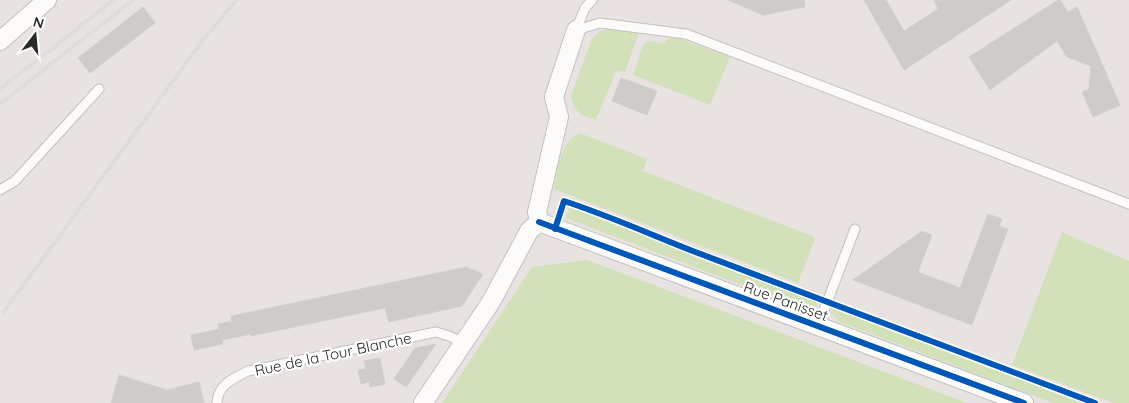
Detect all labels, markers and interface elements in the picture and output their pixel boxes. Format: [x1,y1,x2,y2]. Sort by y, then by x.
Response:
north arrow [10,10,60,60]
text: N [31,12,46,33]
street label: Rue Panisset [741,277,831,325]
street label: Rue de la Tour Blanche [253,328,413,380]

